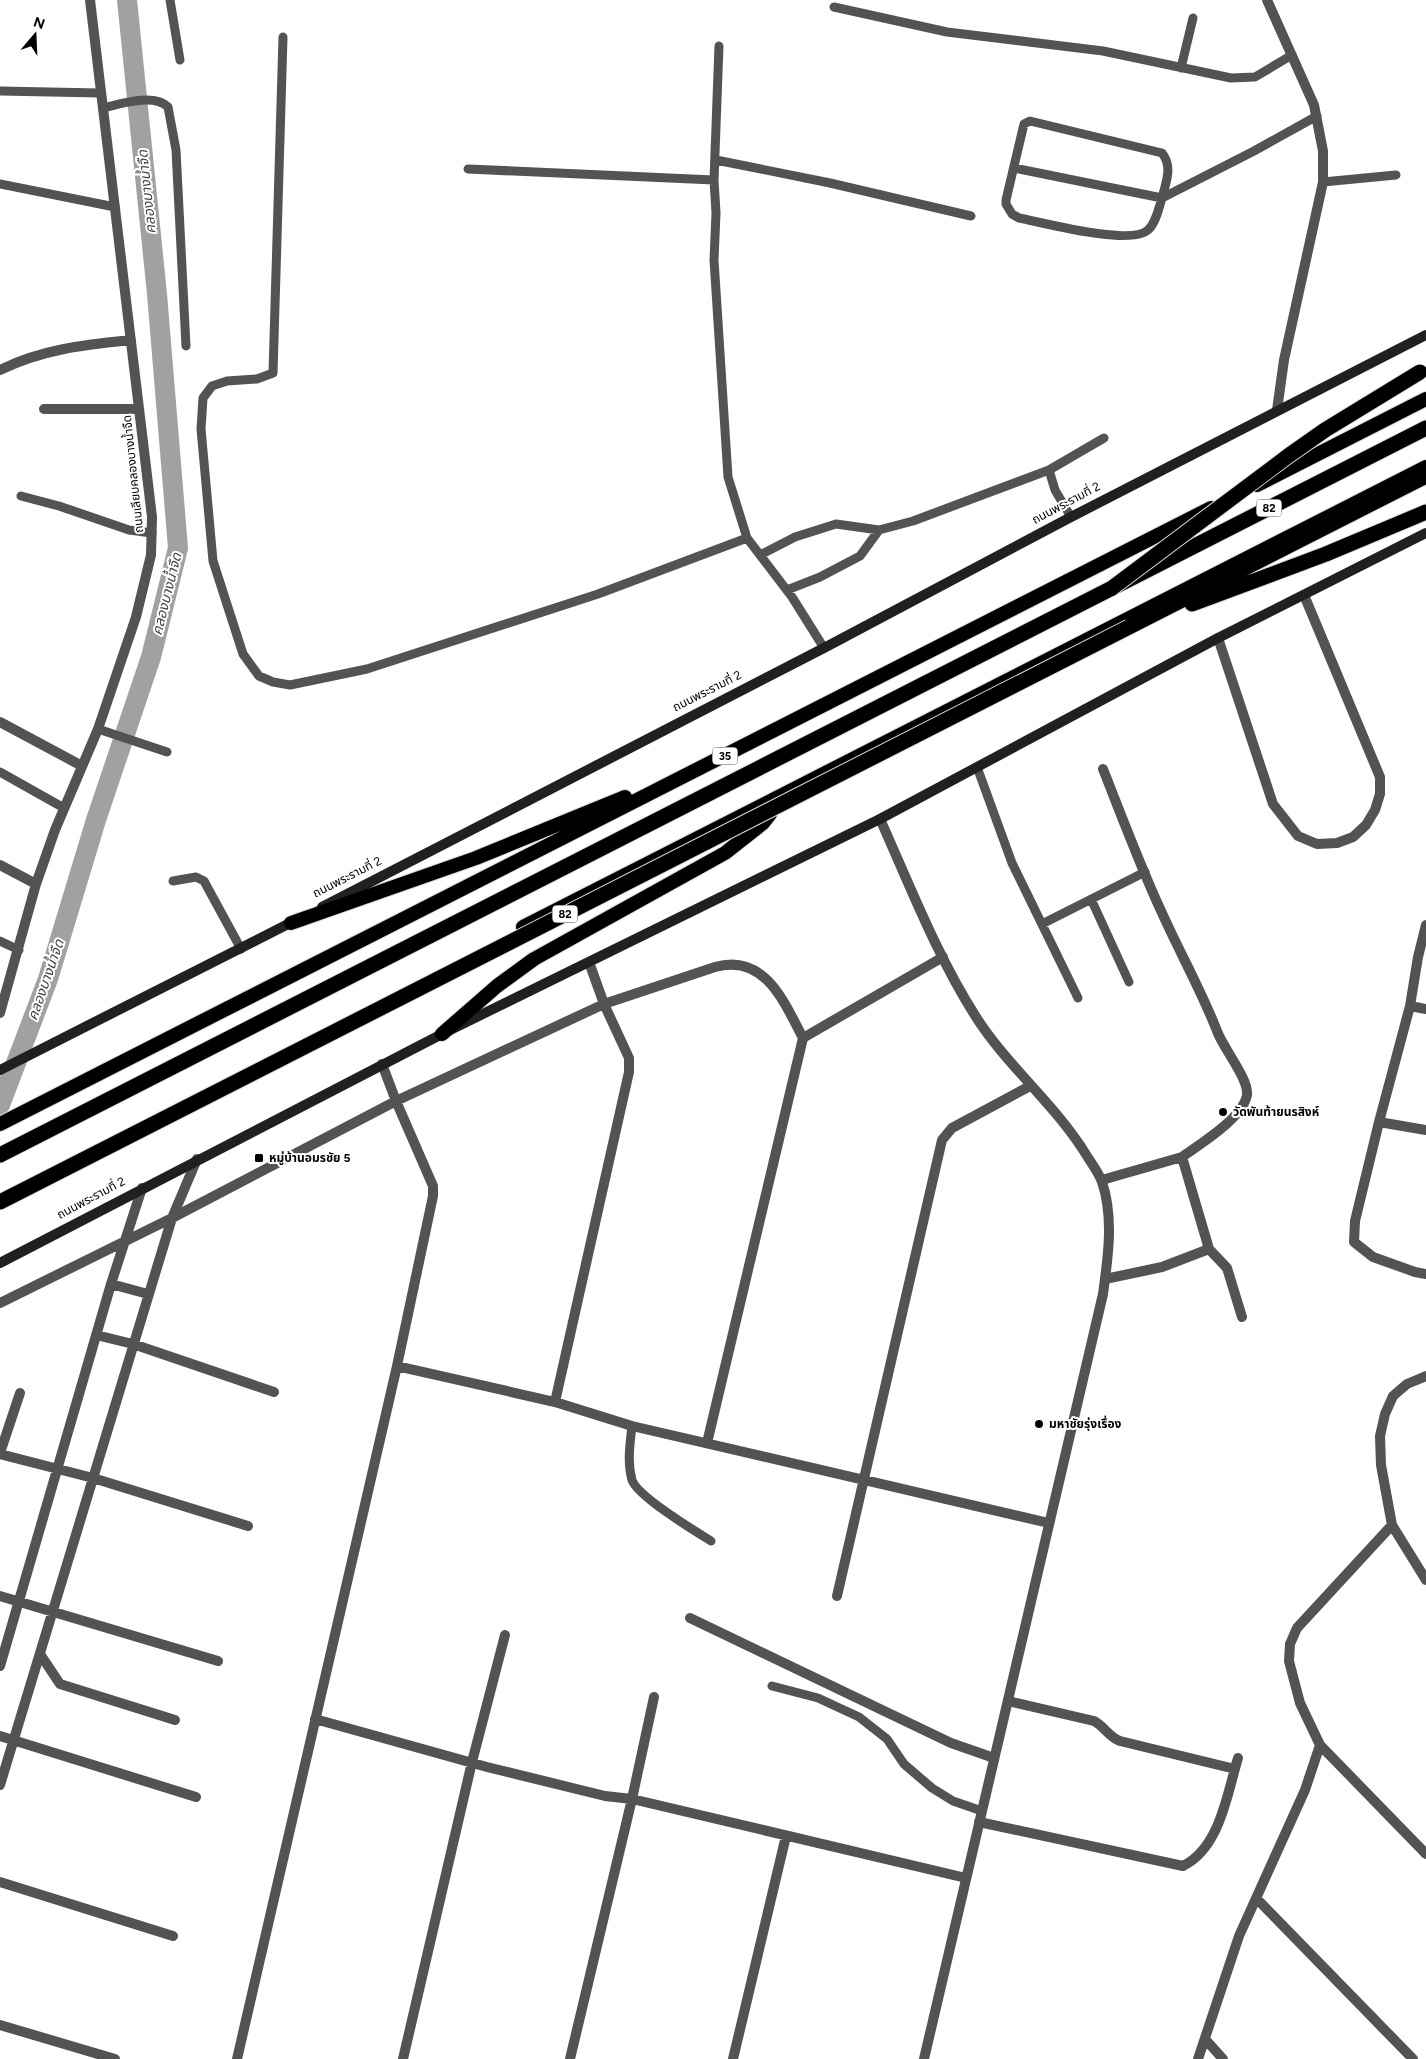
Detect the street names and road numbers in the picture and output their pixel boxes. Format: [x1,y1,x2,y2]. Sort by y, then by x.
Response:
street label: ถนนเลียบคลองบางน้ำจืด [118,414,146,534]
street label: ถนนพระรามที่ 2 [1029,477,1103,527]
road number: 82 [1256,499,1282,516]
street label: ถนนพระรามที่ 2 [669,666,744,714]
road number: 35 [712,748,738,764]
street label: ถนนพระรามที่ 2 [309,852,384,900]
road number: 82 [552,906,578,922]
street label: ถนนพระรามที่ 2 [54,1172,128,1222]

